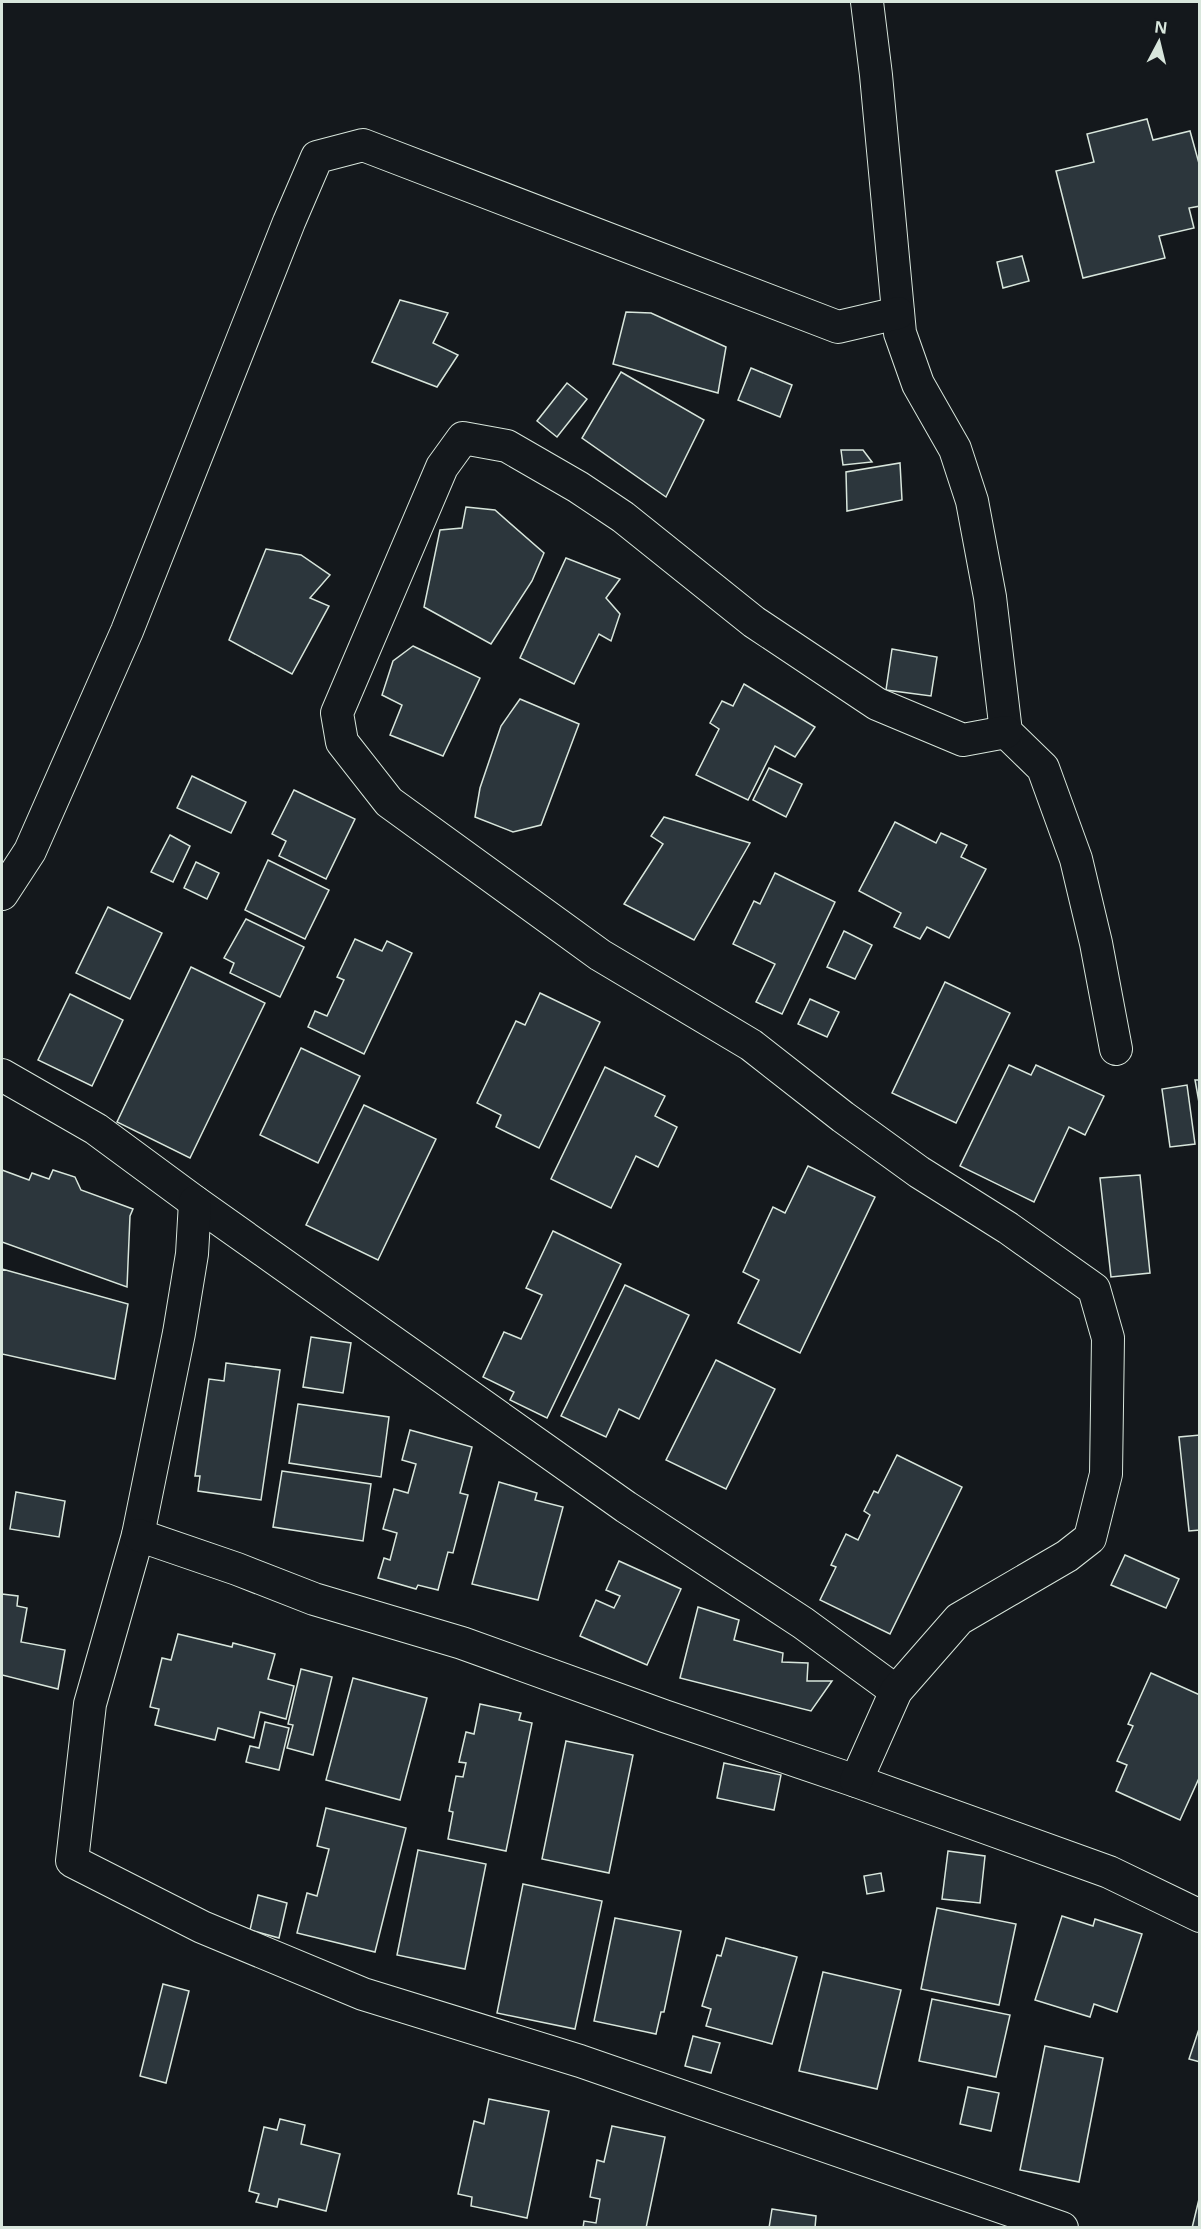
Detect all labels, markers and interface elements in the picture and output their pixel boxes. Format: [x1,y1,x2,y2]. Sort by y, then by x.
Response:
north arrow [1129,12,1189,72]
text: N [1153,15,1169,39]

